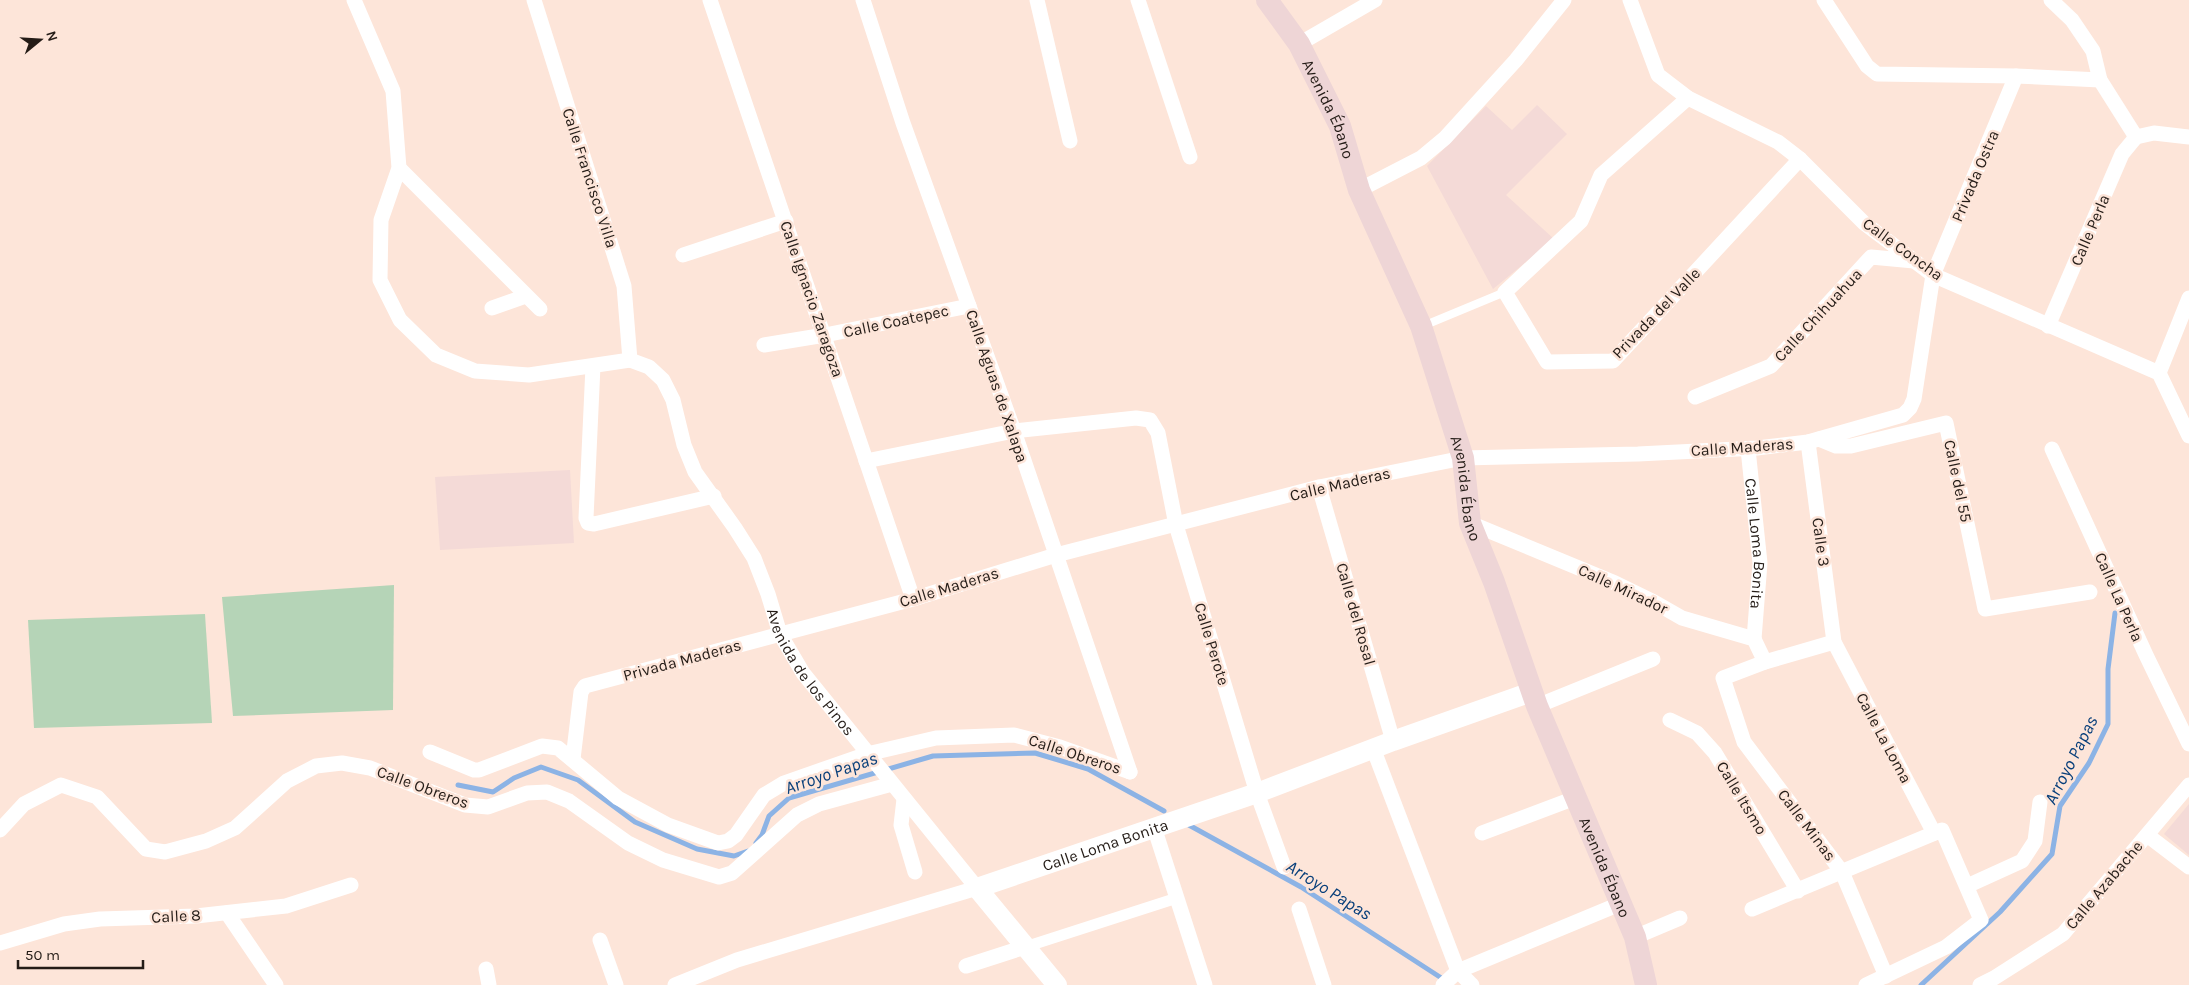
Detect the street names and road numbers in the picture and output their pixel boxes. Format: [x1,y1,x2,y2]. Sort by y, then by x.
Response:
street label: Avenida Ébano [1299,56,1359,161]
street label: Calle Francisco Villa [558,106,622,250]
street label: Privada Ostra [1947,127,2003,225]
street label: Calle Perla [2066,191,2114,269]
street label: Calle Concha [1859,214,1947,284]
street label: Calle Ignacio Zaragoza [776,218,848,380]
street label: Privada del Valle [1608,264,1704,362]
street label: Calle Chihuahua [1770,265,1866,365]
street label: Calle Coatepec [842,301,950,341]
street label: Calle Aguas de Xalapa [962,307,1032,465]
street label: Avenida Ébano [1447,433,1486,544]
street label: Calle Maderas [1690,434,1794,460]
street label: Calle del 55 [1940,438,1976,524]
street label: Calle Maderas [1288,463,1392,505]
street label: Calle Loma Bonita [1742,477,1770,610]
street label: Calle 3 [1808,516,1834,568]
street label: Calle La Perla [2091,549,2147,645]
street label: Calle Mirador [1575,560,1671,618]
street label: Calle del Rosal [1332,561,1380,667]
street label: Calle Maderas [897,563,1001,611]
street label: Calle Perote [1190,600,1234,688]
street label: Avenida de los Pinos [763,606,859,739]
street label: Privada Maderas [621,635,743,685]
street label: Calle La Loma [1852,690,1916,786]
street label: Calle Obreros [1026,730,1124,778]
street label: Calle Itsmo [1713,758,1771,838]
street label: Calle Obreros [374,762,472,812]
street label: Calle Minas [1774,785,1840,865]
street label: Calle Loma Bonita [1040,814,1170,875]
street label: Avenida Ébano [1576,814,1635,920]
street label: Calle Azabache [2061,837,2147,933]
street label: Calle 8 [151,905,201,927]

